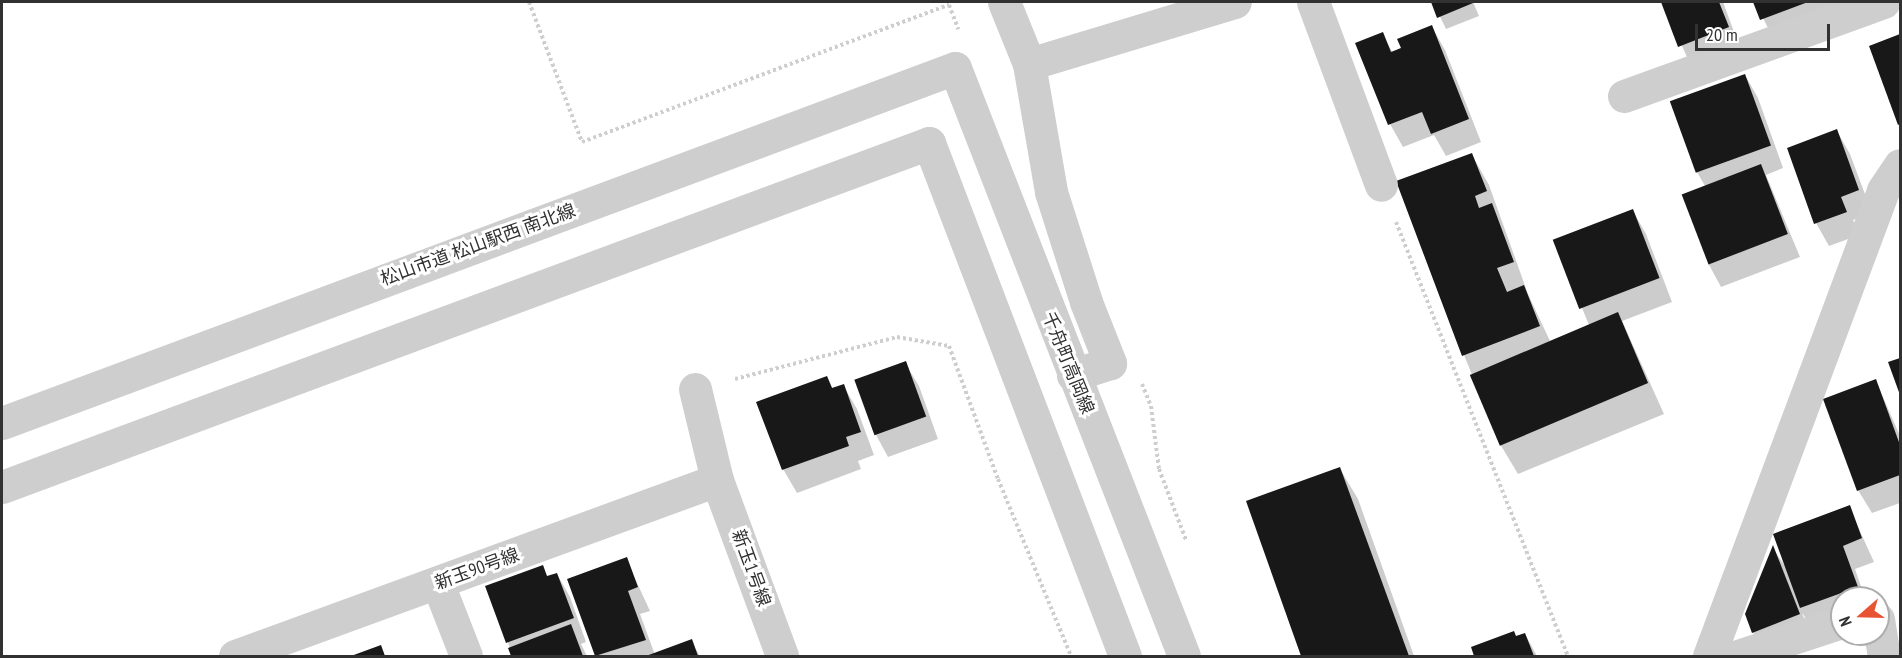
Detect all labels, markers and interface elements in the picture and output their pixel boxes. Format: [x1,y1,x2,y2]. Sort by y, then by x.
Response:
scale bar [1698,12,1833,50]
text: 20 m [1706,23,1738,46]
street label: 松山市道 松山駅西 南北線 [378,200,578,290]
street label: 千舟町高岡線 [1038,309,1098,417]
street label: 新玉1号線 [727,527,775,609]
street label: 新玉90号線 [432,544,522,594]
north arrow [1830,586,1890,646]
text: N [1834,614,1856,629]

